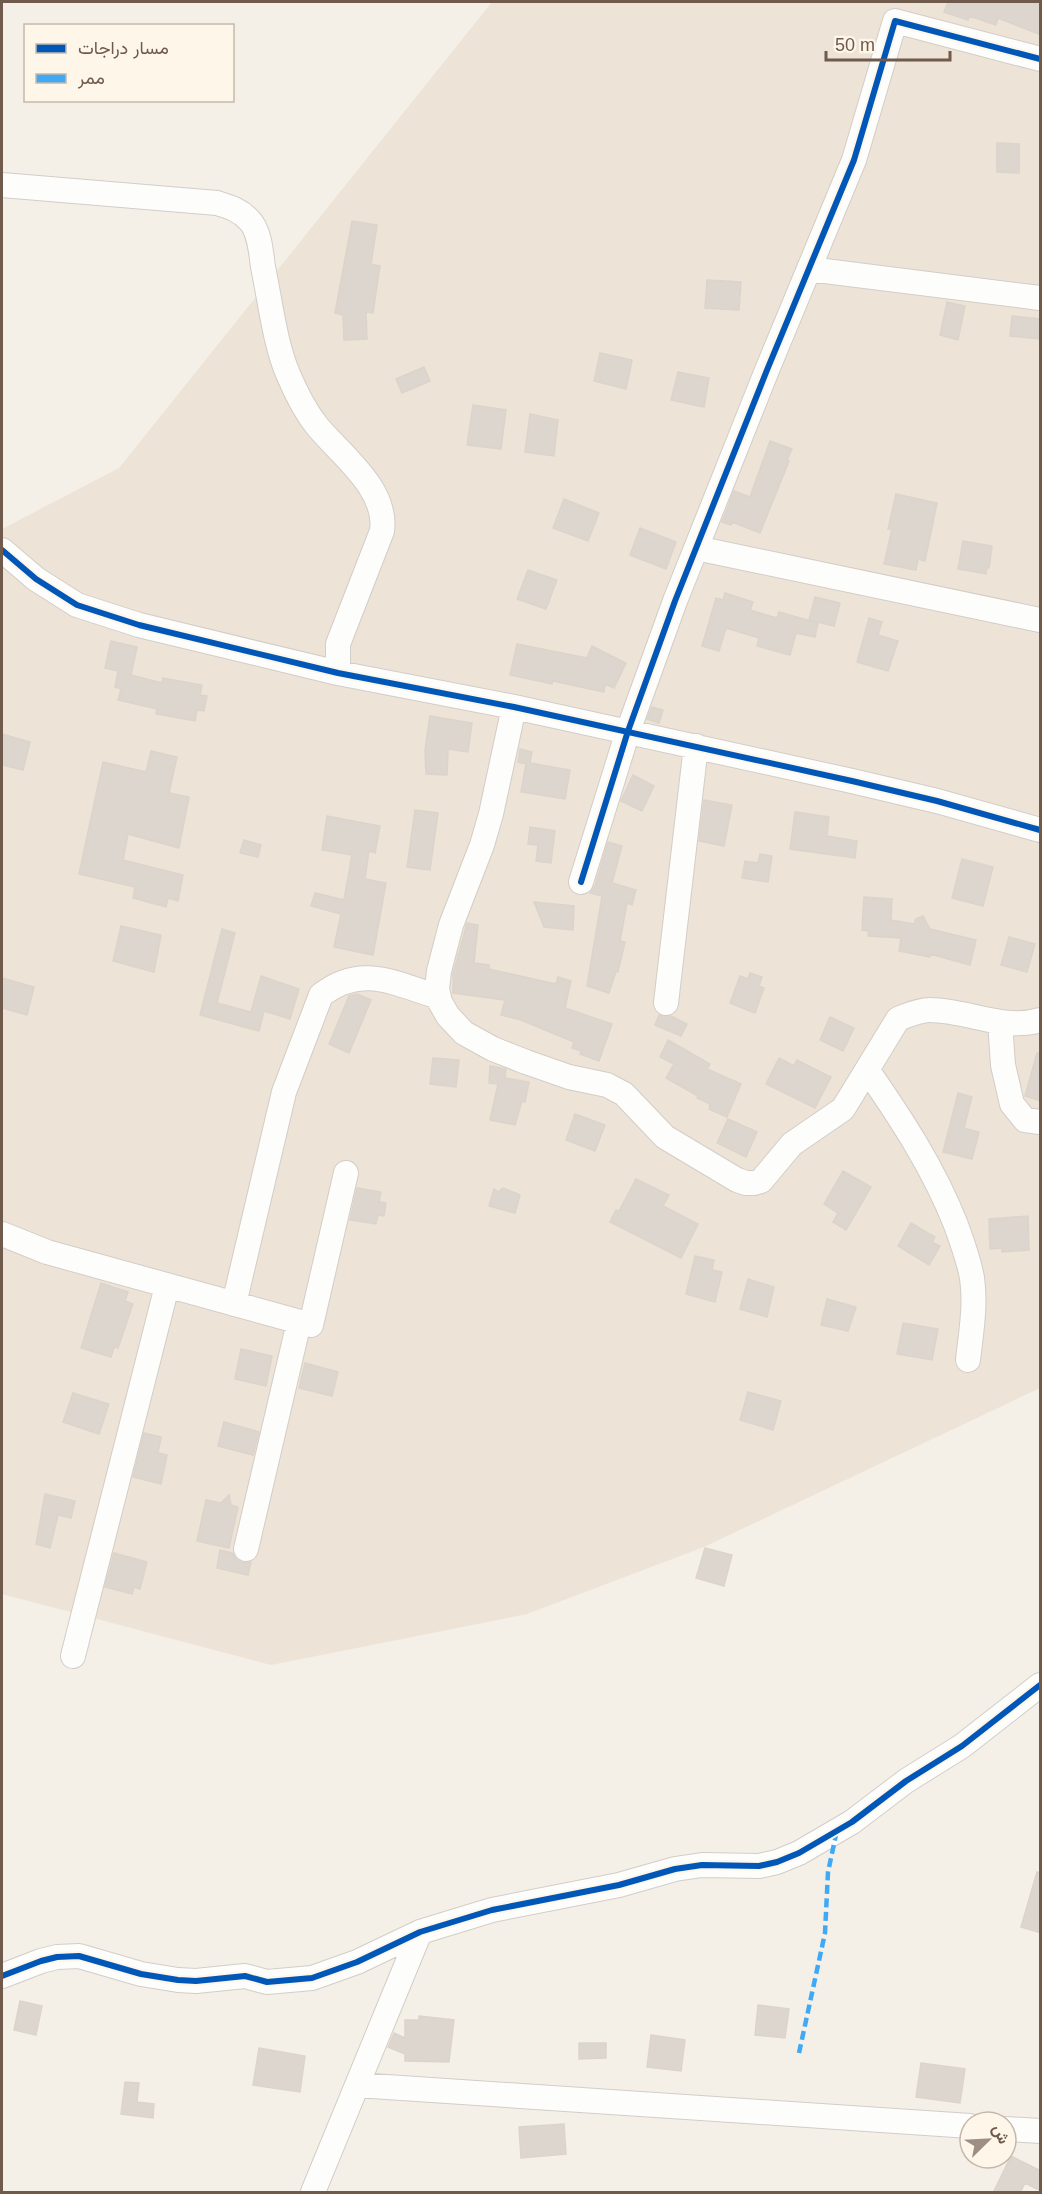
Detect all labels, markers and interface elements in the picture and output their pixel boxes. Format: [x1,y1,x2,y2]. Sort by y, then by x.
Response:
legend [24,24,234,102]
scale bar [826,24,950,62]
text: 50 m [835,35,875,55]
text: مسار دراجات [78,38,169,59]
text: ممر [77,68,105,89]
north arrow [958,2110,1018,2170]
text: ش [989,2122,1013,2147]

